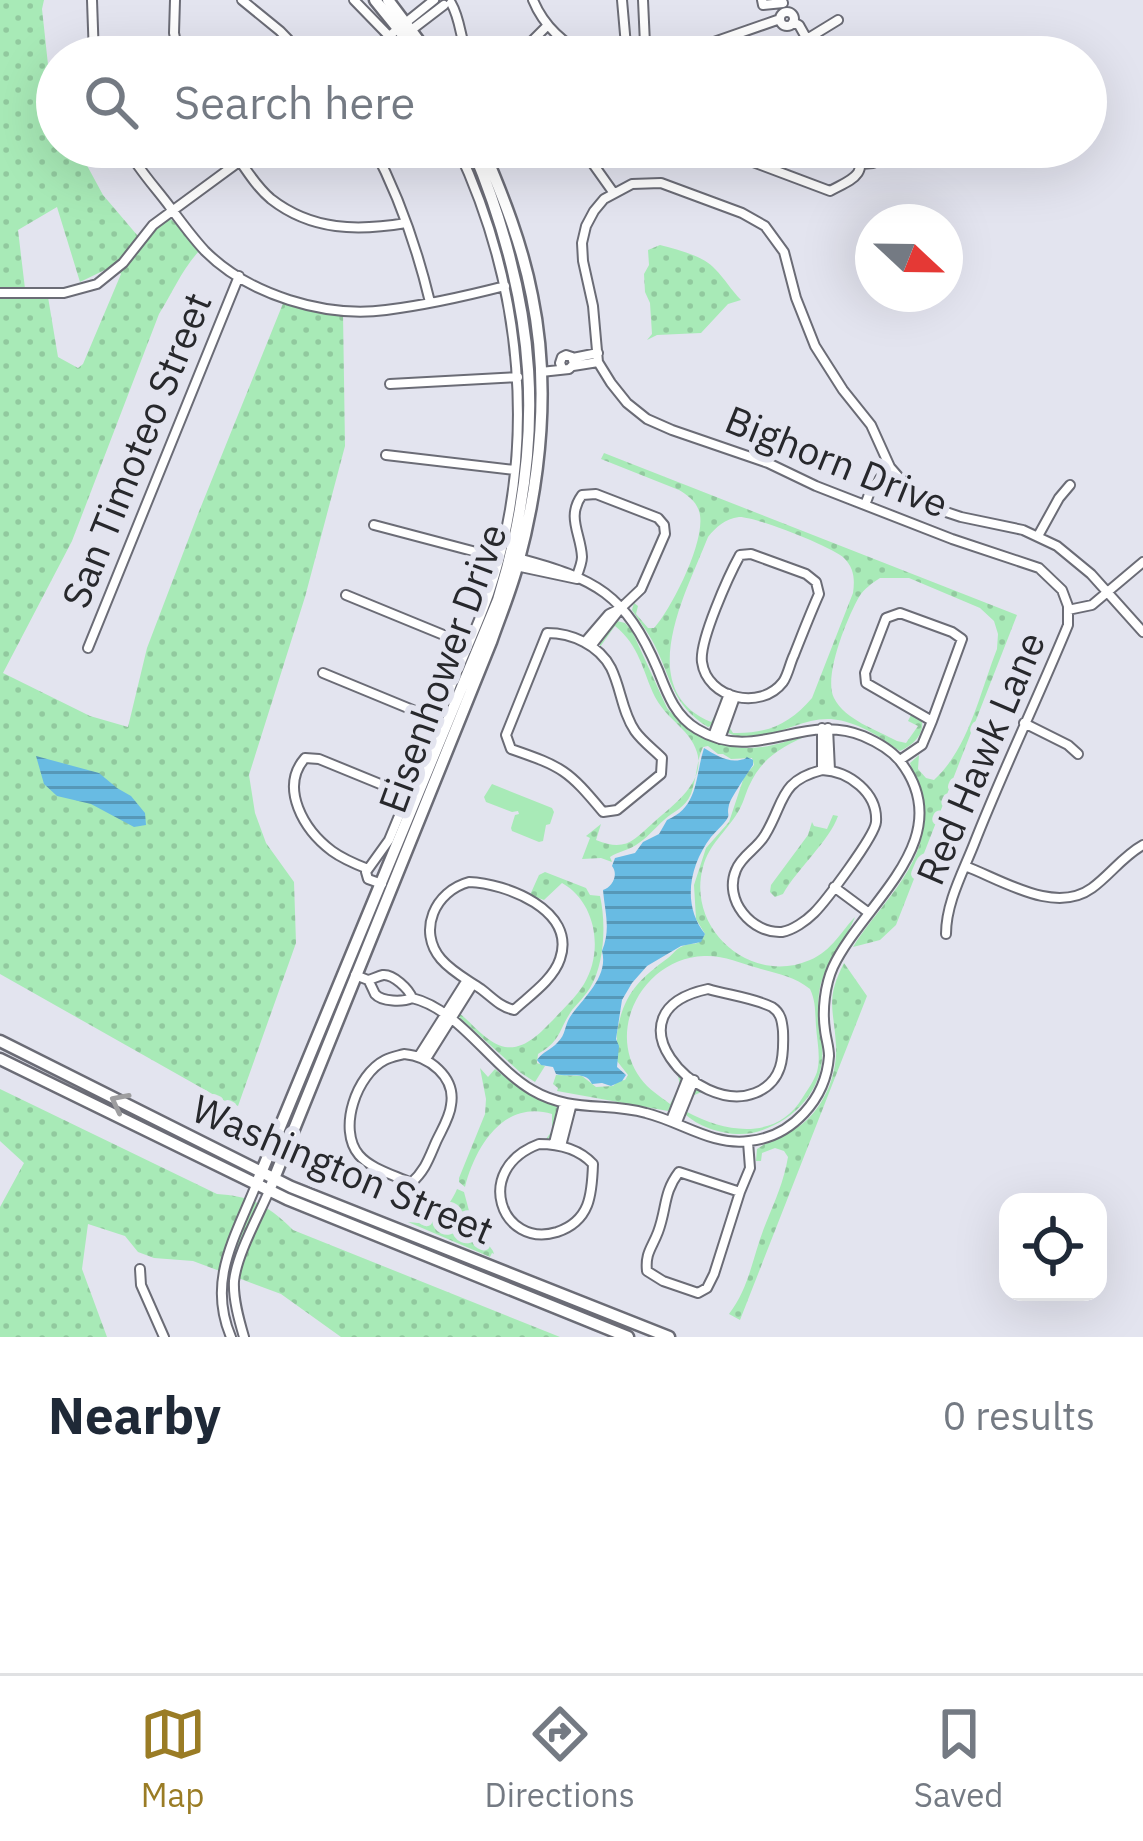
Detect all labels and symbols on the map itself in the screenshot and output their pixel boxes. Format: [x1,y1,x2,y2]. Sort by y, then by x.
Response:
north arrow [855,204,963,312]
street label: San Timoteo Street [49,285,223,615]
street label: Bighorn Drive [718,393,956,529]
street label: Eisenhower Drive [366,516,518,820]
street label: Red Hawk Lane [904,624,1056,892]
street label: Washington Street [185,1083,501,1255]
one-way arrow [110,1093,132,1116]

